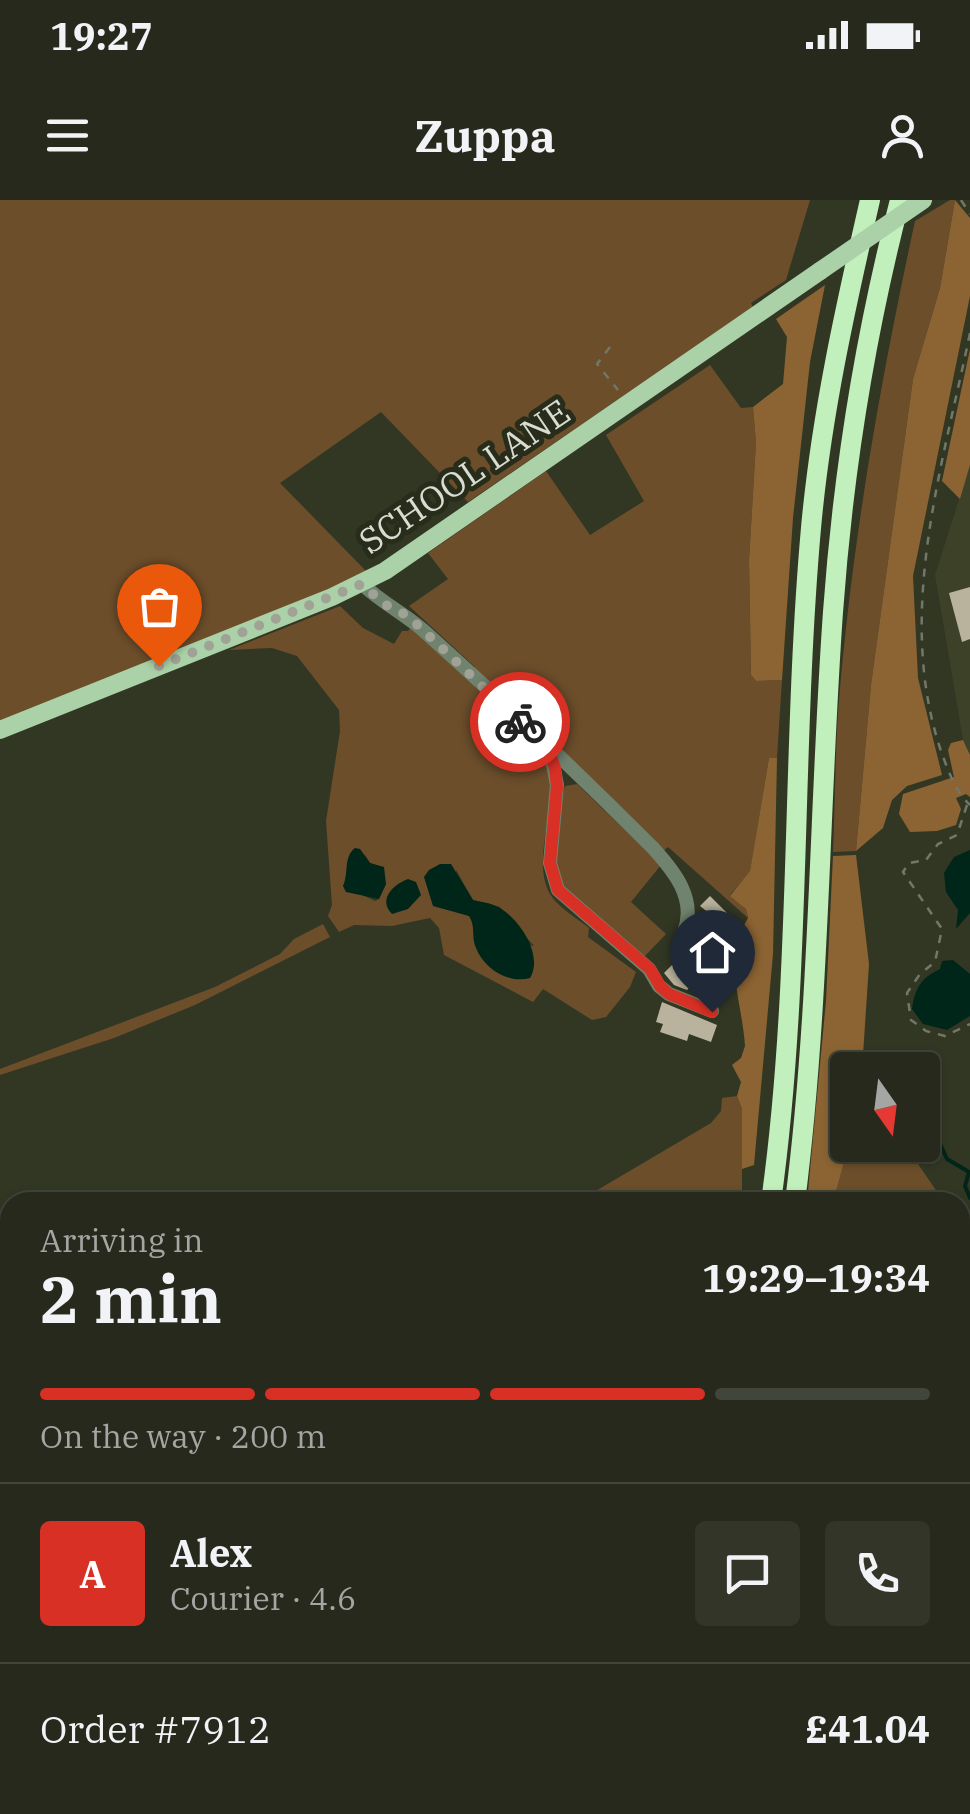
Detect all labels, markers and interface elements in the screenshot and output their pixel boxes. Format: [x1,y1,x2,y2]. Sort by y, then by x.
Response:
text: 19:27 [50,11,153,60]
text: Zuppa [414,106,556,164]
icon: menu [40,108,95,163]
icon: person [875,108,930,163]
street label: SCHOOL LANE [350,388,578,564]
pin [117,564,202,667]
icon: bag [132,579,187,634]
courier [470,672,570,772]
icon: bike [493,695,548,750]
pin [670,910,755,1013]
icon: home [685,925,740,980]
north arrow [830,1052,940,1162]
map controls [830,1052,940,1162]
text: Arriving in [40,1219,203,1261]
text: 19:29–19:34 [702,1253,930,1302]
text: 2 min [40,1256,222,1341]
text: On the way · 200 m [40,1415,326,1457]
button: chat [695,1521,800,1626]
button: phone [825,1521,930,1626]
text: Alex [170,1528,252,1577]
text: A [79,1549,106,1598]
text: Courier · 4.6 [170,1577,356,1619]
text: Order #7912 [40,1704,271,1753]
text: £41.04 [806,1704,930,1753]

